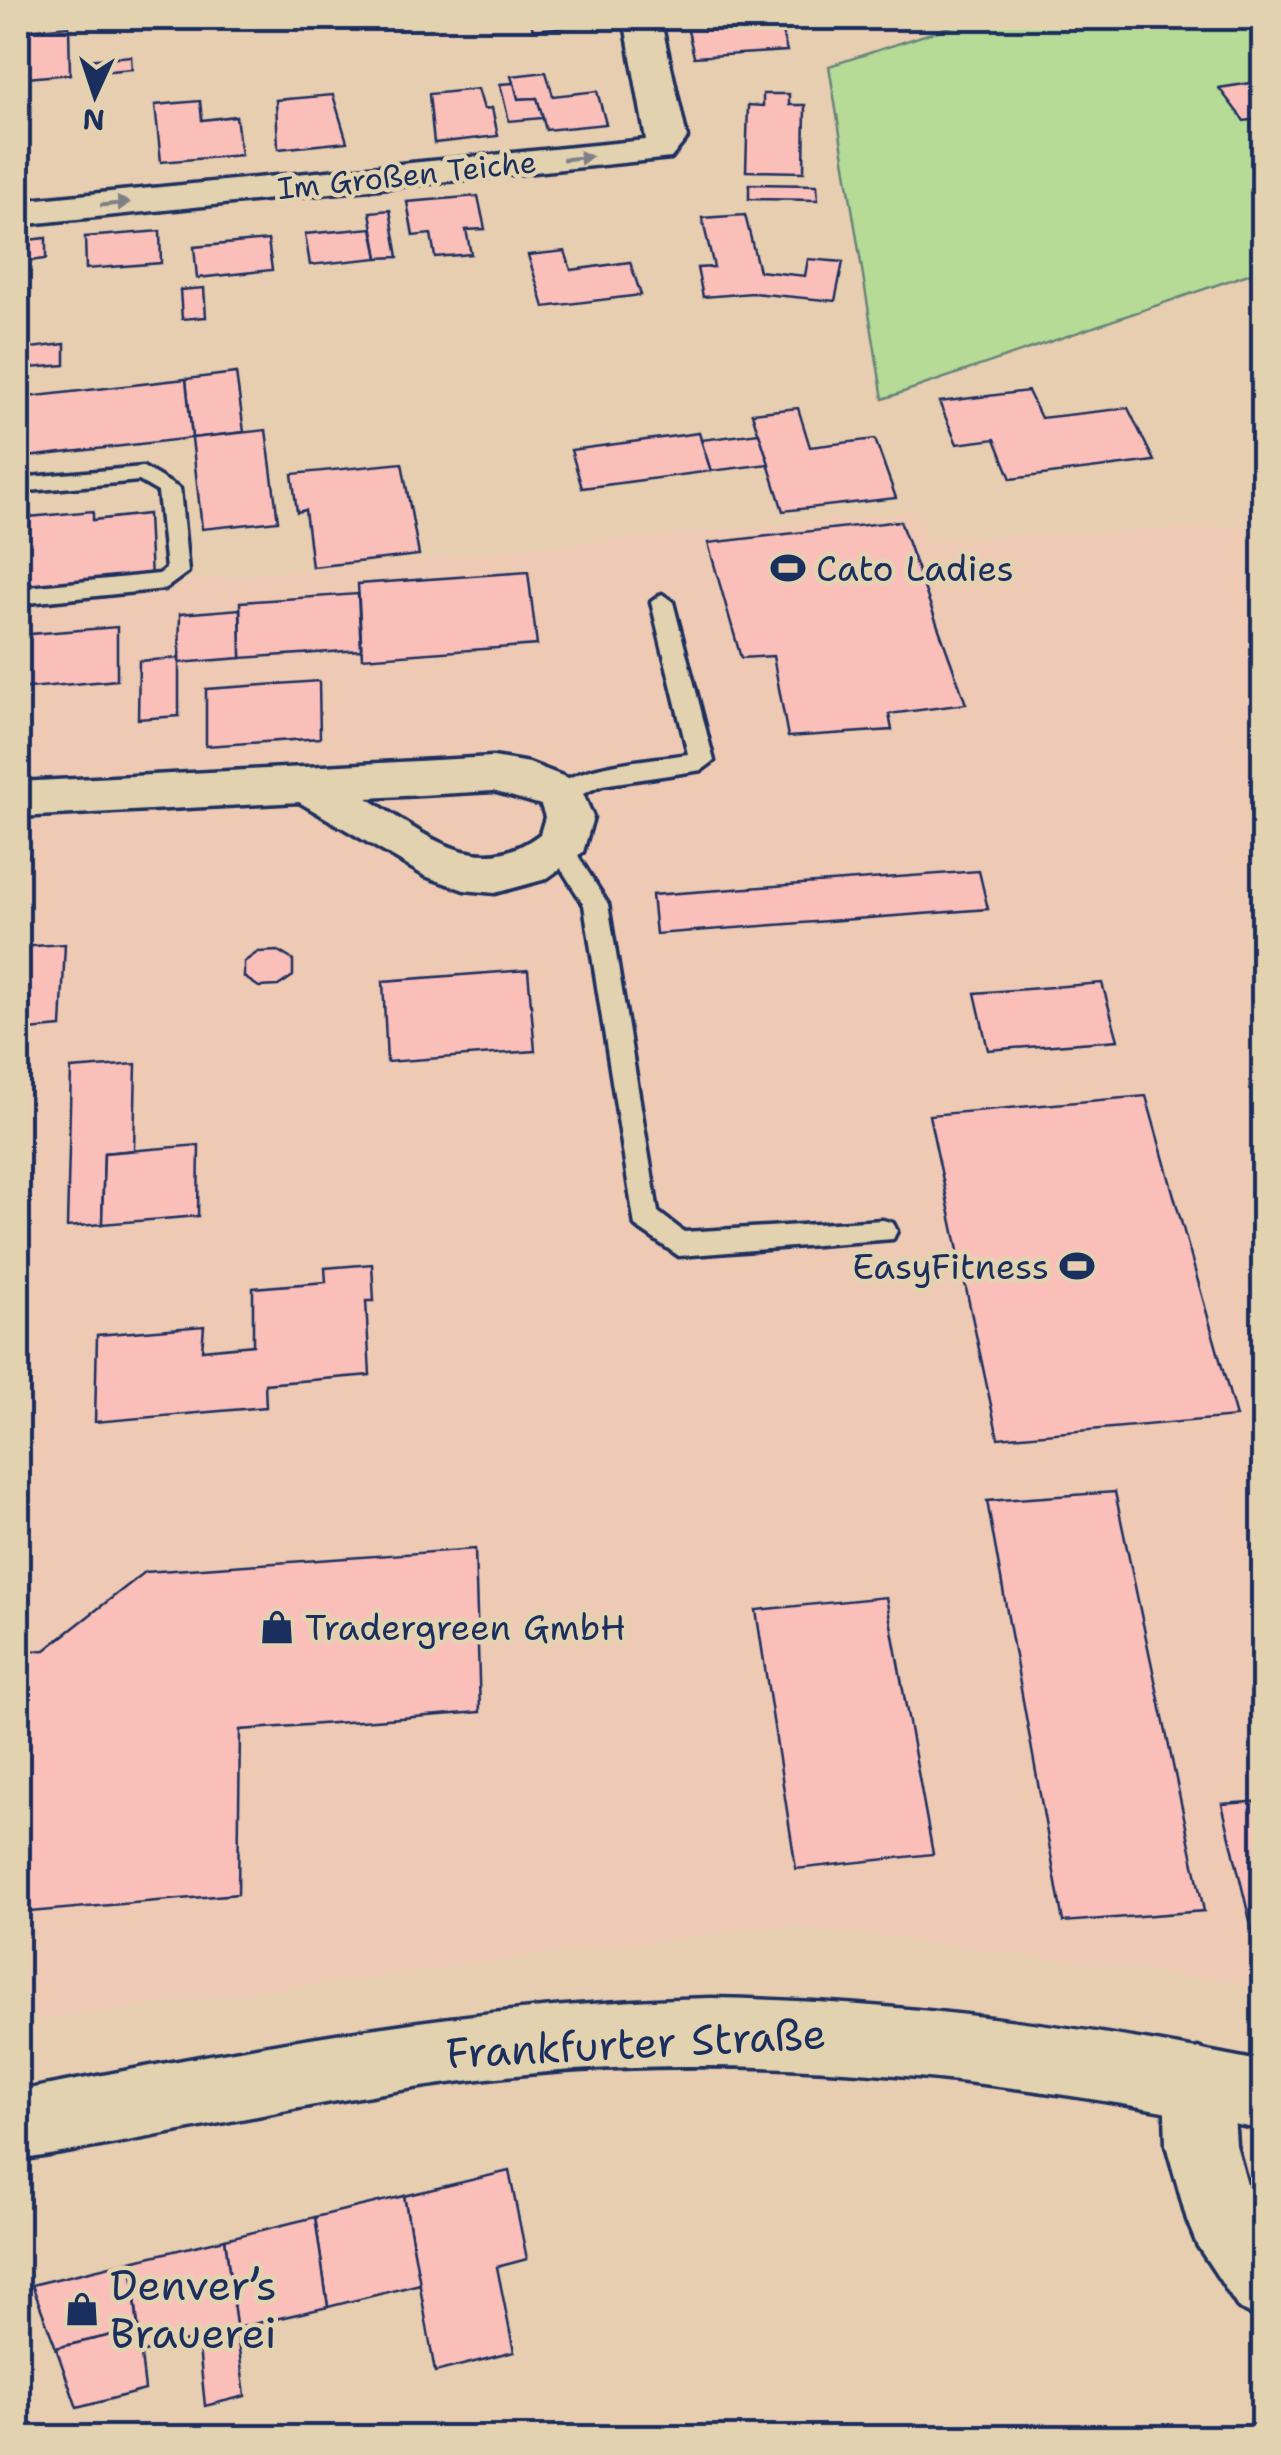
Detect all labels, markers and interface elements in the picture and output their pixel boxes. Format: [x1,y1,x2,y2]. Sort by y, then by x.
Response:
north arrow [45,45,145,145]
text: N [82,100,106,140]
street label: Im Großen Teiche [276,141,538,209]
one-way arrow [562,150,594,166]
one-way arrow [99,195,131,211]
place label: Cato Ladies [816,545,1014,592]
sports icon: Cato Ladies [769,549,807,587]
place label: EasyFitness [852,1243,1049,1290]
sports icon: EasyFitness [1058,1247,1096,1285]
place label: Tradergreen GmbH [305,1604,626,1651]
shop icon: Tradergreen GmbH [258,1608,296,1646]
street label: Frankfurter Straße [444,2005,828,2081]
place label: Denver’s Brauerei [110,2257,277,2361]
shop icon: Denver’s Brauerei [63,2290,101,2328]

